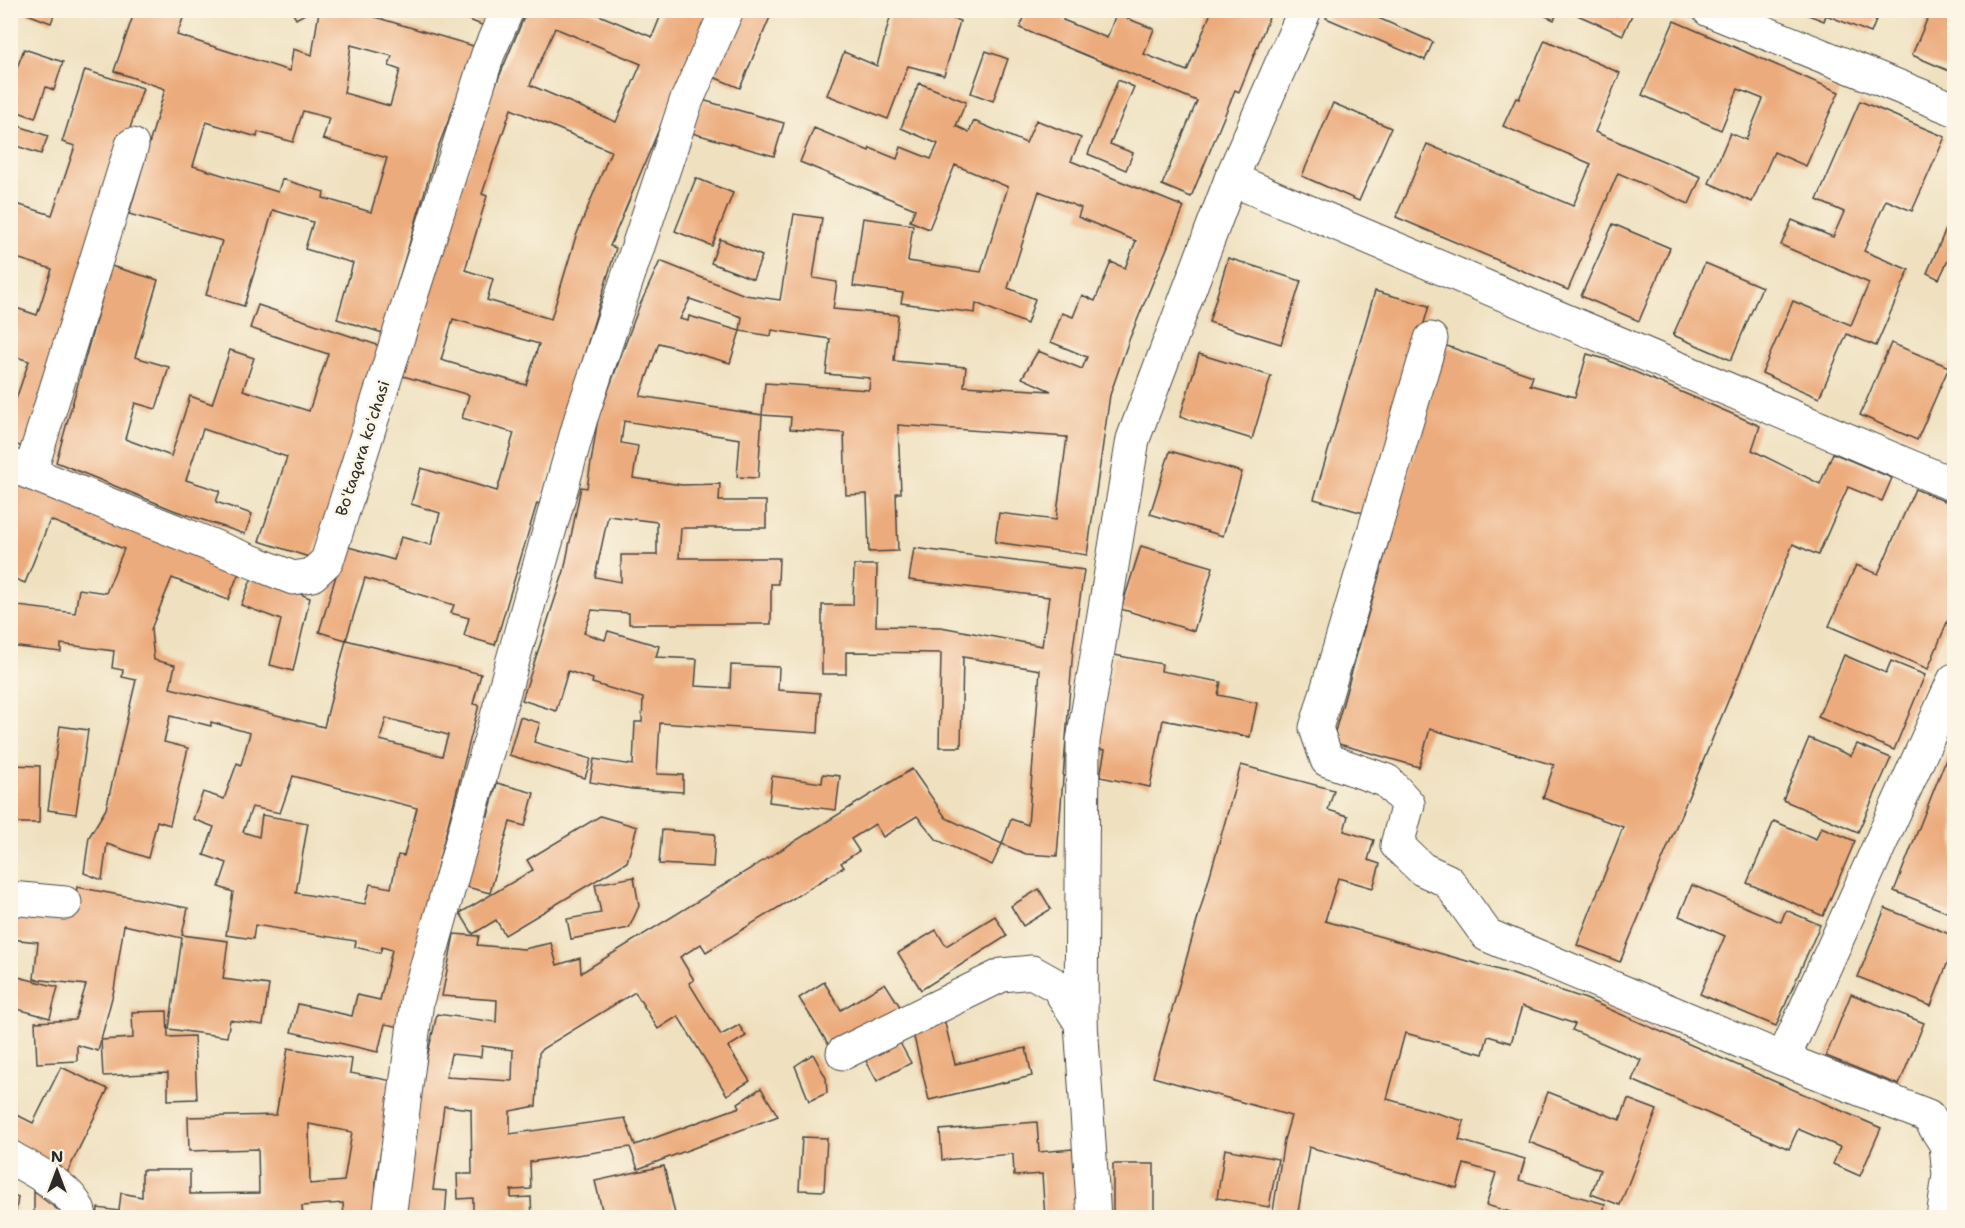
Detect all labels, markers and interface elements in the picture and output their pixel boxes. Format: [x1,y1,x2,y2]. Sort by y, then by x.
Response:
street label: Boʻtaqara koʻchasi [331,378,394,519]
north arrow [27,1141,87,1201]
text: N [51,1146,63,1167]

